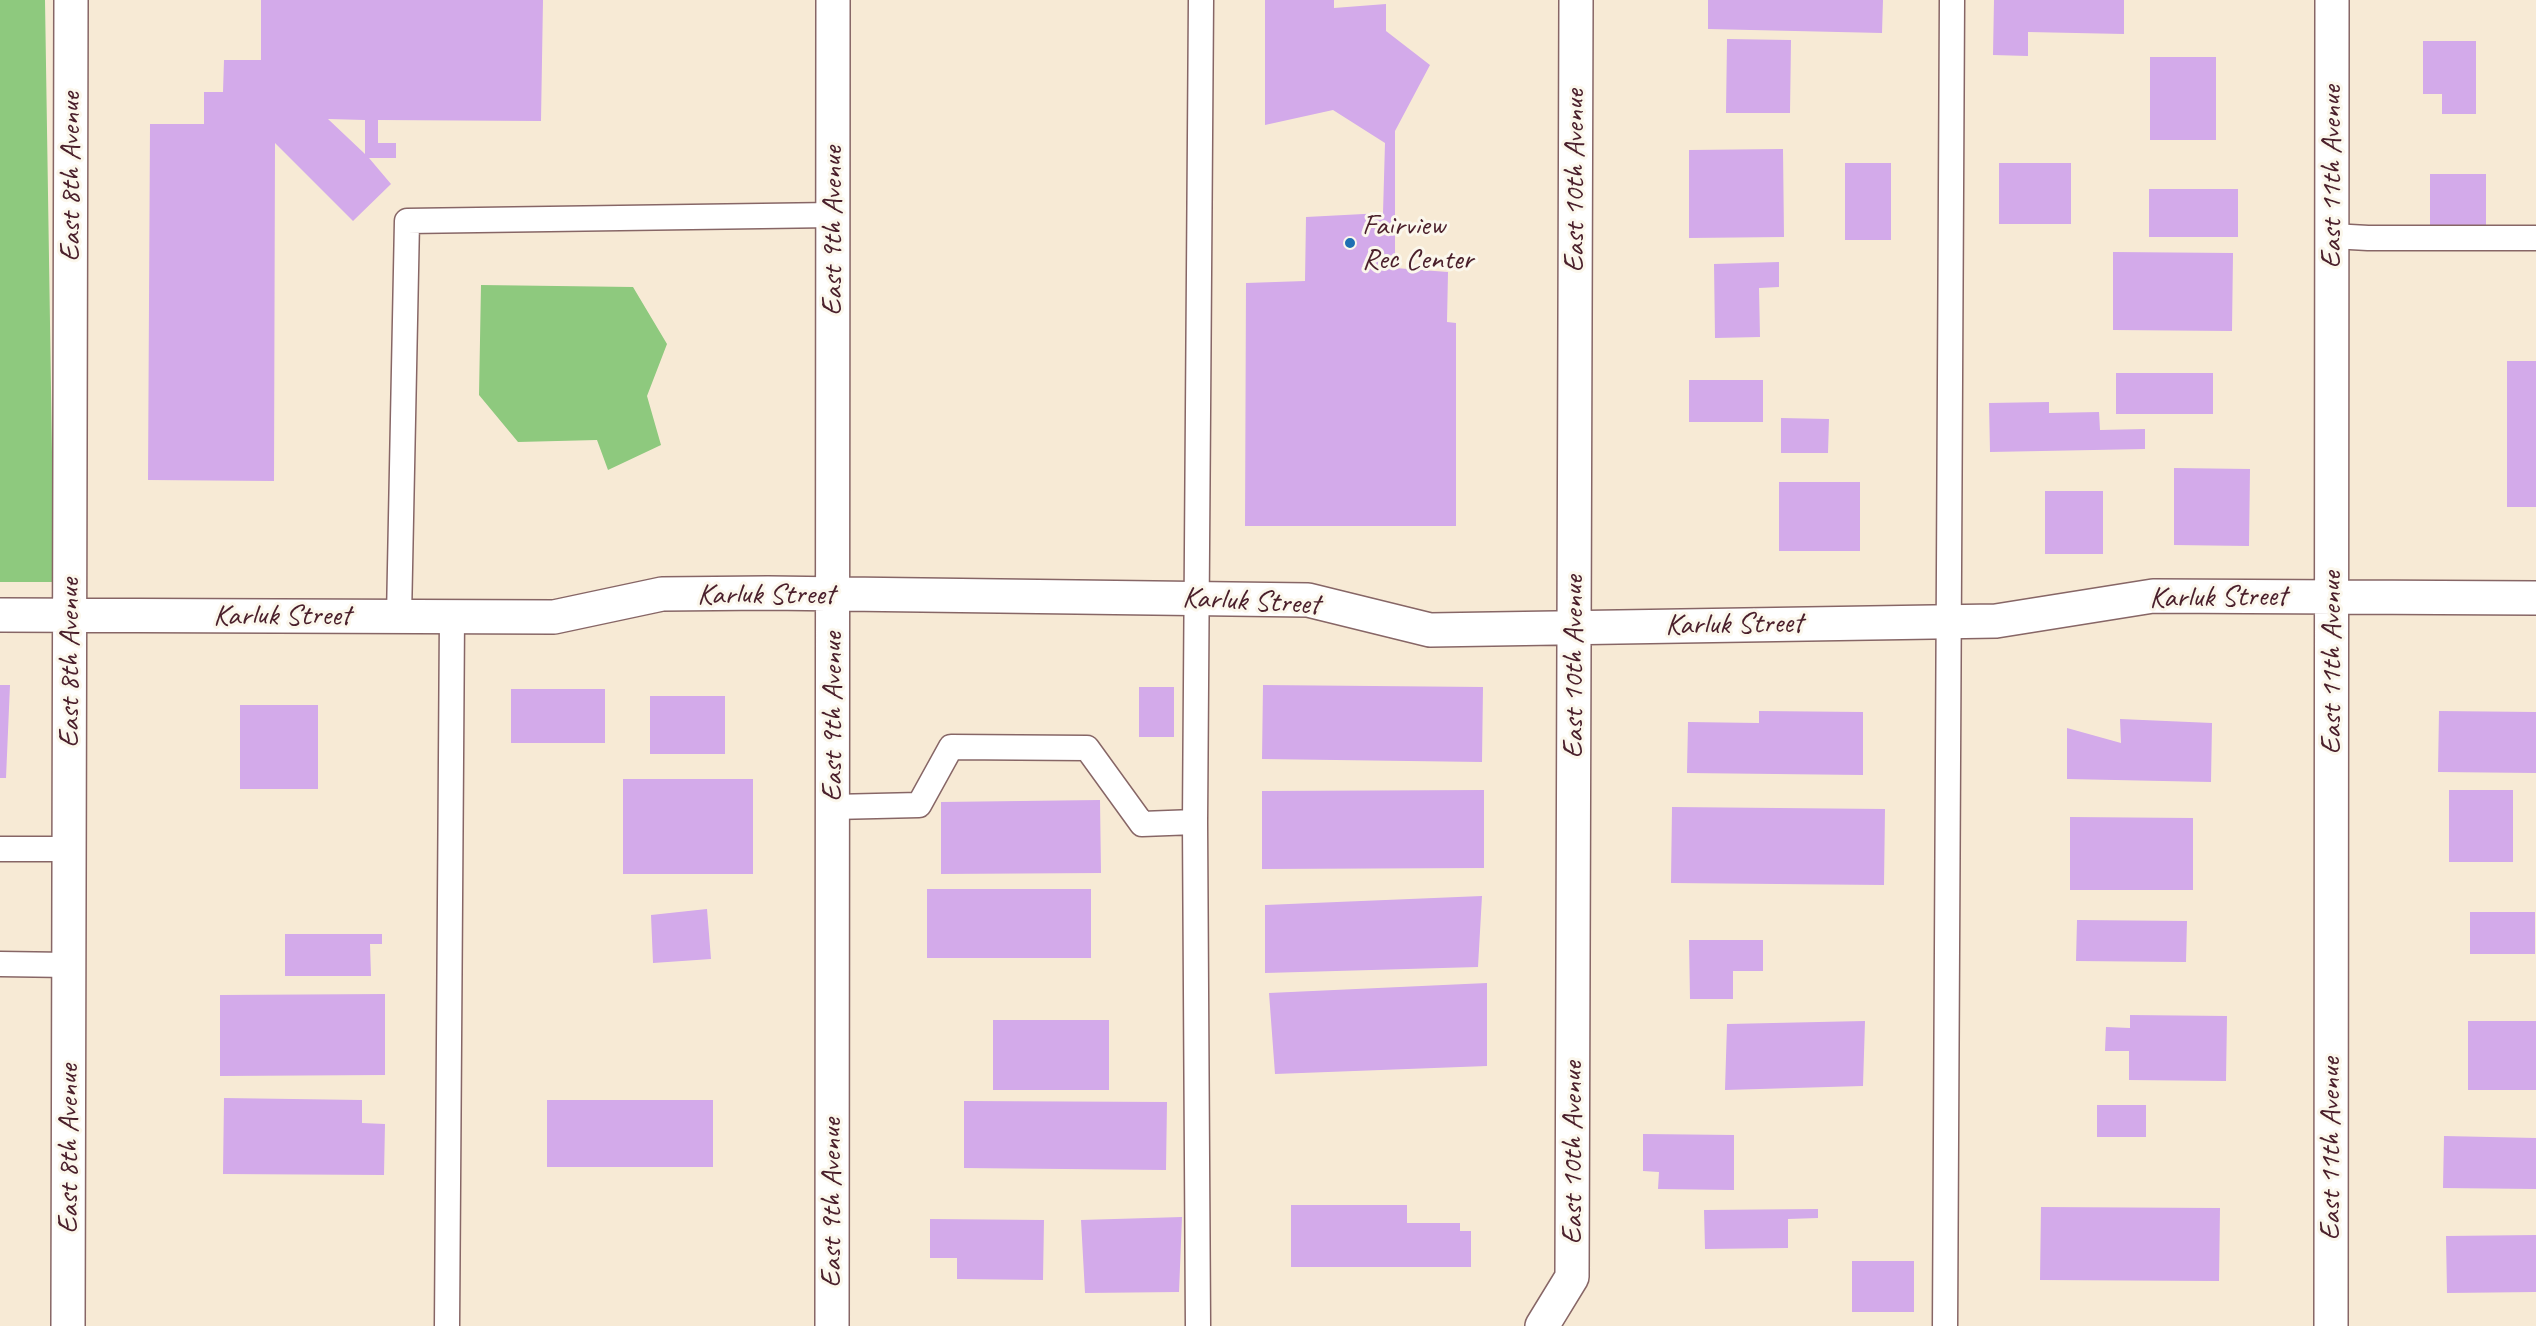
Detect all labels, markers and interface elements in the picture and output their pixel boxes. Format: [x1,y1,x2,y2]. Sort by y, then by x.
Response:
street label: East 11th Avenue [2314,85,2350,269]
street label: East 10th Avenue [1557,89,1593,273]
street label: East 8th Avenue [53,92,89,262]
street label: East 9th Avenue [815,146,851,316]
place label: Fairview Rec Center [1362,208,1473,278]
marker: Fairview Rec Center [1343,236,1357,250]
street label: East 11th Avenue [2314,571,2350,755]
street label: East 10th Avenue [1556,575,1592,759]
street label: Karluk Street [697,577,835,613]
street label: East 8th Avenue [52,578,88,748]
street label: Karluk Street [2149,579,2287,617]
street label: Karluk Street [1181,580,1321,624]
street label: Karluk Street [213,598,351,634]
street label: Karluk Street [1665,606,1803,644]
street label: East 9th Avenue [815,632,851,802]
street label: East 11th Avenue [2313,1057,2349,1241]
street label: East 10th Avenue [1555,1061,1591,1245]
street label: East 8th Avenue [51,1064,87,1234]
street label: East 9th Avenue [814,1118,850,1288]

